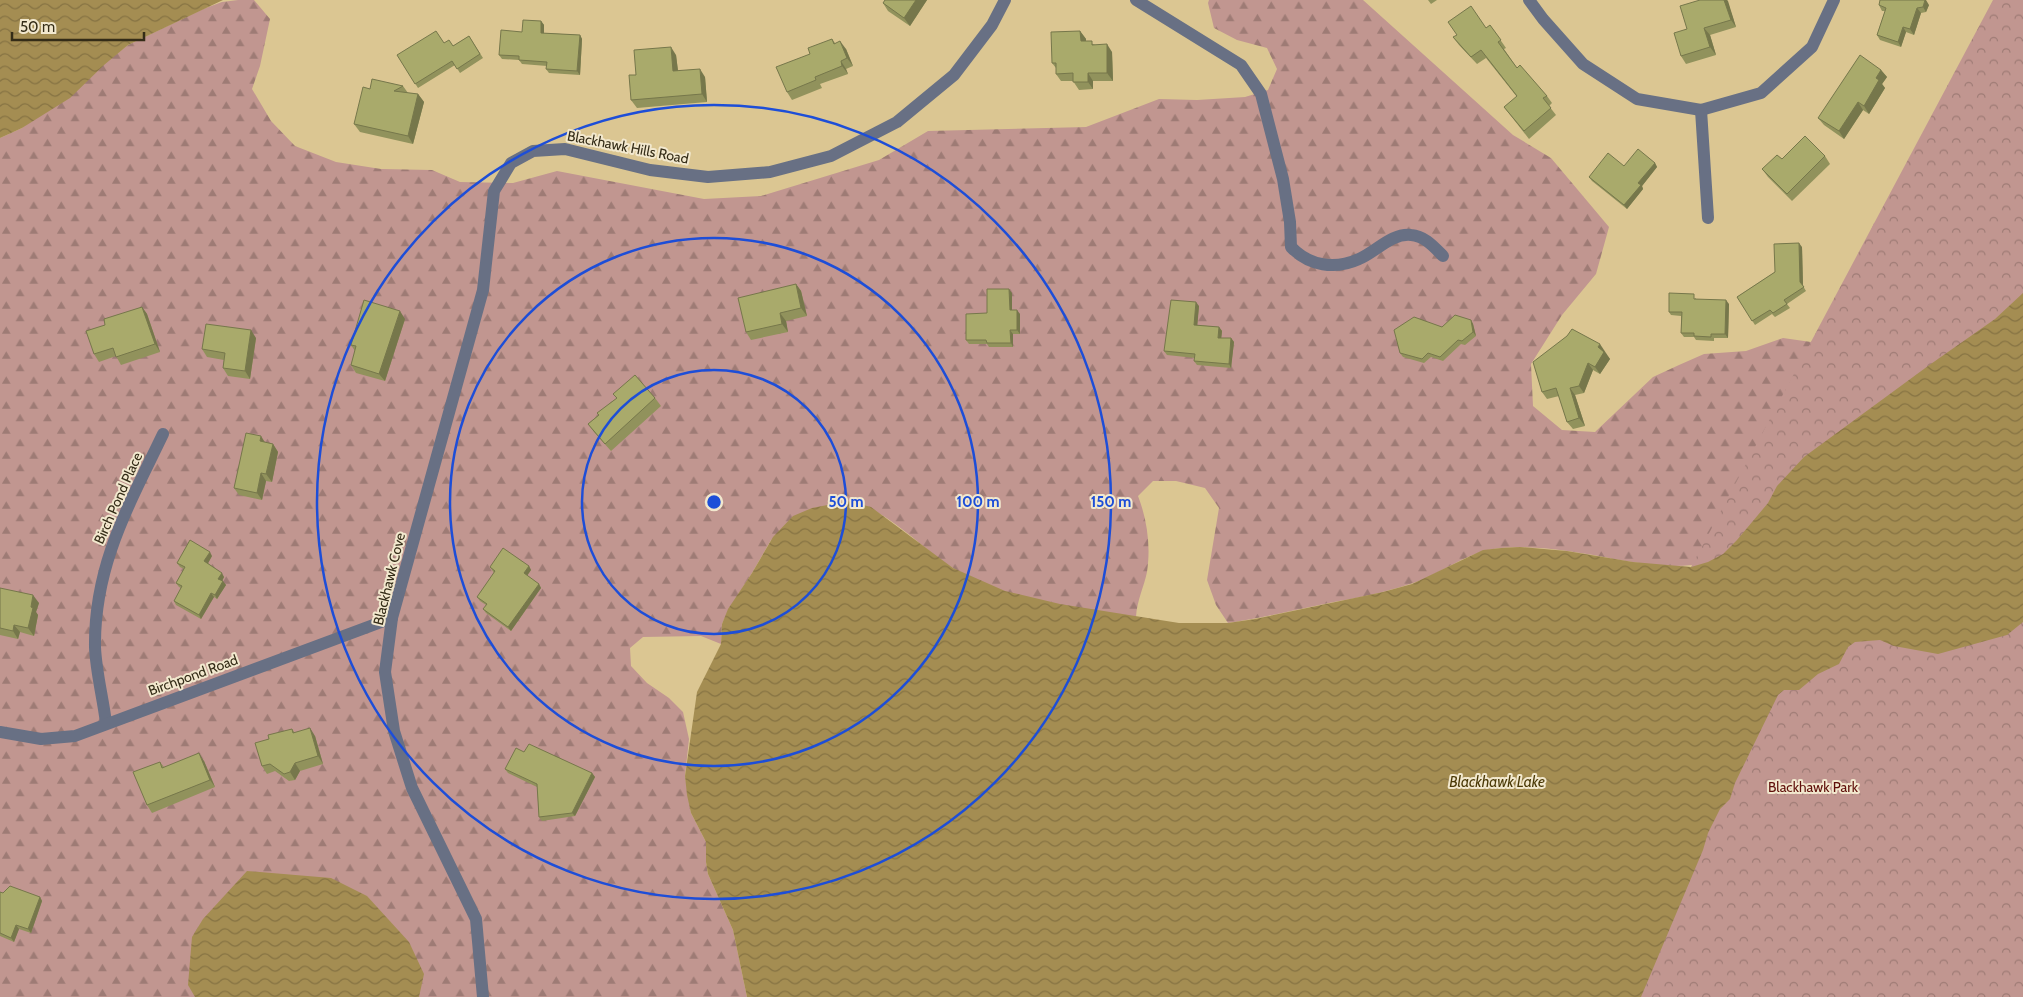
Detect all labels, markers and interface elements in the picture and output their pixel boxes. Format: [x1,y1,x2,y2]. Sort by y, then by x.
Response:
scale bar [12,10,145,42]
text: 50 m [20,18,55,36]
street label: Blackhawk Hills Road [566,126,690,168]
street label: Birch Pond Place [90,449,146,547]
centre of rings [705,493,723,511]
text: 50 m [828,493,864,511]
text: 100 m [956,493,1000,511]
text: 150 m [1091,493,1131,511]
street label: Blackhawk Cove [369,531,409,627]
street label: Birchpond Road [146,650,240,700]
water label: Blackhawk Lake [1449,773,1545,791]
park label: Blackhawk Park [1768,778,1859,796]

